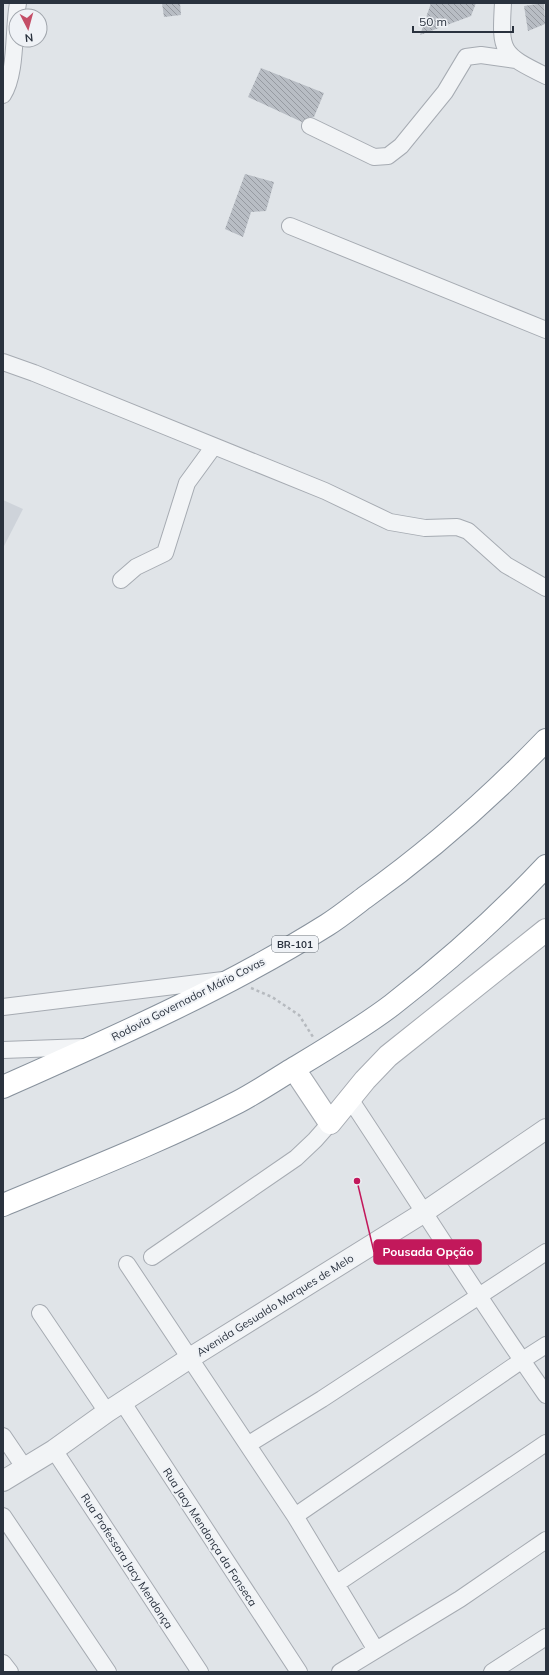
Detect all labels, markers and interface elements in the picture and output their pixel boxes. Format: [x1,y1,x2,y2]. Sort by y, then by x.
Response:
north arrow [8,8,48,48]
scale bar [413,8,513,34]
text: 50 m [419,14,447,29]
text: N [24,31,34,45]
road number: BR-101 [272,936,318,952]
street label: Rodovia Governador Mário Covas [109,954,267,1044]
callout: Pousada Opção [374,1240,481,1264]
text: Pousada Opção [382,1244,474,1259]
street label: Avenida Gesualdo Marques de Melo [194,1251,356,1359]
street label: Rua Jacy Mendonça da Fonseca [160,1465,260,1609]
street label: Rua Professora Jacy Mendonça [78,1491,176,1631]

